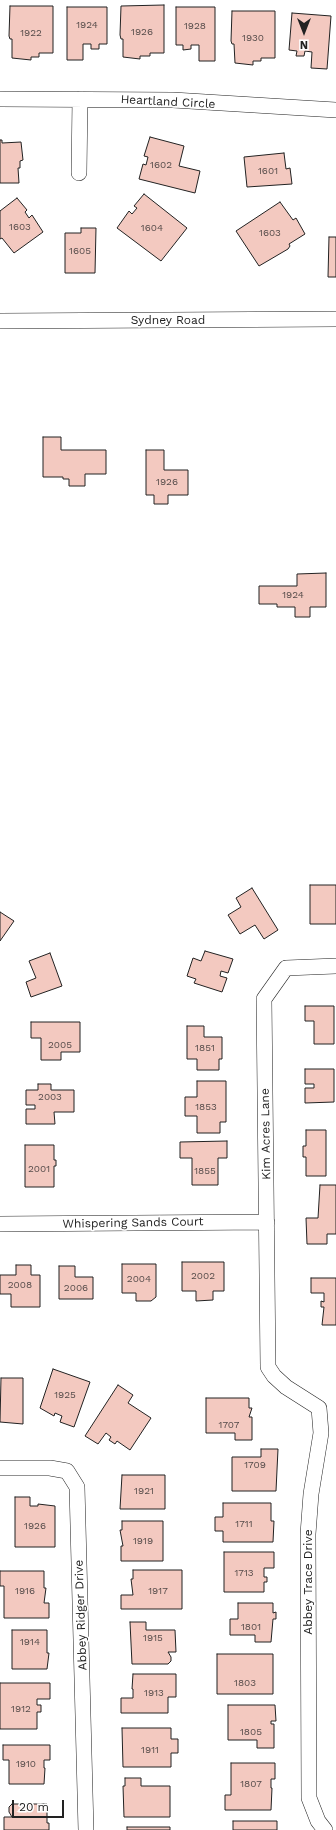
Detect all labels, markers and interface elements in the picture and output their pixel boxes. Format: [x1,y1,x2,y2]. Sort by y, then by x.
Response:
north arrow [284,12,324,52]
house number: 1924 [76,19,98,31]
house number: 1928 [184,20,206,32]
house number: 1926 [131,26,153,38]
house number: 1922 [20,27,42,39]
house number: 1930 [242,32,264,44]
text: N [300,38,308,51]
street label: Heartland Circle [120,92,216,112]
house number: 1602 [150,159,172,171]
house number: 1601 [258,165,278,177]
house number: 1603 [9,221,31,233]
house number: 1604 [141,222,163,234]
house number: 1603 [259,227,281,239]
house number: 1605 [69,245,91,257]
street label: Sydney Road [131,313,205,327]
house number: 1926 [156,476,178,488]
house number: 1924 [282,589,304,601]
house number: 2005 [48,1039,72,1051]
house number: 1851 [195,1042,215,1054]
street label: Kim Acres Lane [258,1088,274,1180]
house number: 2003 [38,1091,62,1103]
house number: 1853 [195,1101,217,1113]
house number: 2001 [28,1163,50,1175]
house number: 1855 [194,1165,216,1177]
street label: Whispering Sands Court [62,1215,204,1231]
house number: 2002 [191,1270,215,1282]
house number: 2004 [127,1273,151,1285]
house number: 2008 [8,1279,32,1291]
house number: 2006 [64,1282,88,1294]
house number: 1925 [54,1389,76,1401]
house number: 1707 [219,1419,239,1431]
house number: 1709 [244,1459,266,1471]
house number: 1921 [134,1485,154,1497]
house number: 1711 [235,1518,253,1530]
house number: 1926 [24,1520,46,1532]
street label: Abbey Trace Drive [301,1529,315,1635]
house number: 1919 [133,1535,153,1547]
street label: Abbey Ridger Drive [72,1559,90,1671]
house number: 1713 [234,1567,254,1579]
house number: 1916 [15,1585,35,1597]
house number: 1917 [148,1585,168,1597]
house number: 1801 [241,1621,261,1633]
house number: 1915 [143,1632,163,1644]
house number: 1914 [20,1636,40,1648]
house number: 1803 [234,1677,256,1689]
house number: 1913 [144,1687,164,1699]
house number: 1912 [11,1703,31,1715]
house number: 1805 [240,1726,262,1738]
house number: 1911 [141,1744,159,1756]
house number: 1910 [16,1758,36,1770]
house number: 1807 [240,1778,262,1790]
scale bar [14,1792,66,1818]
text: 20 m [19,1800,49,1814]

